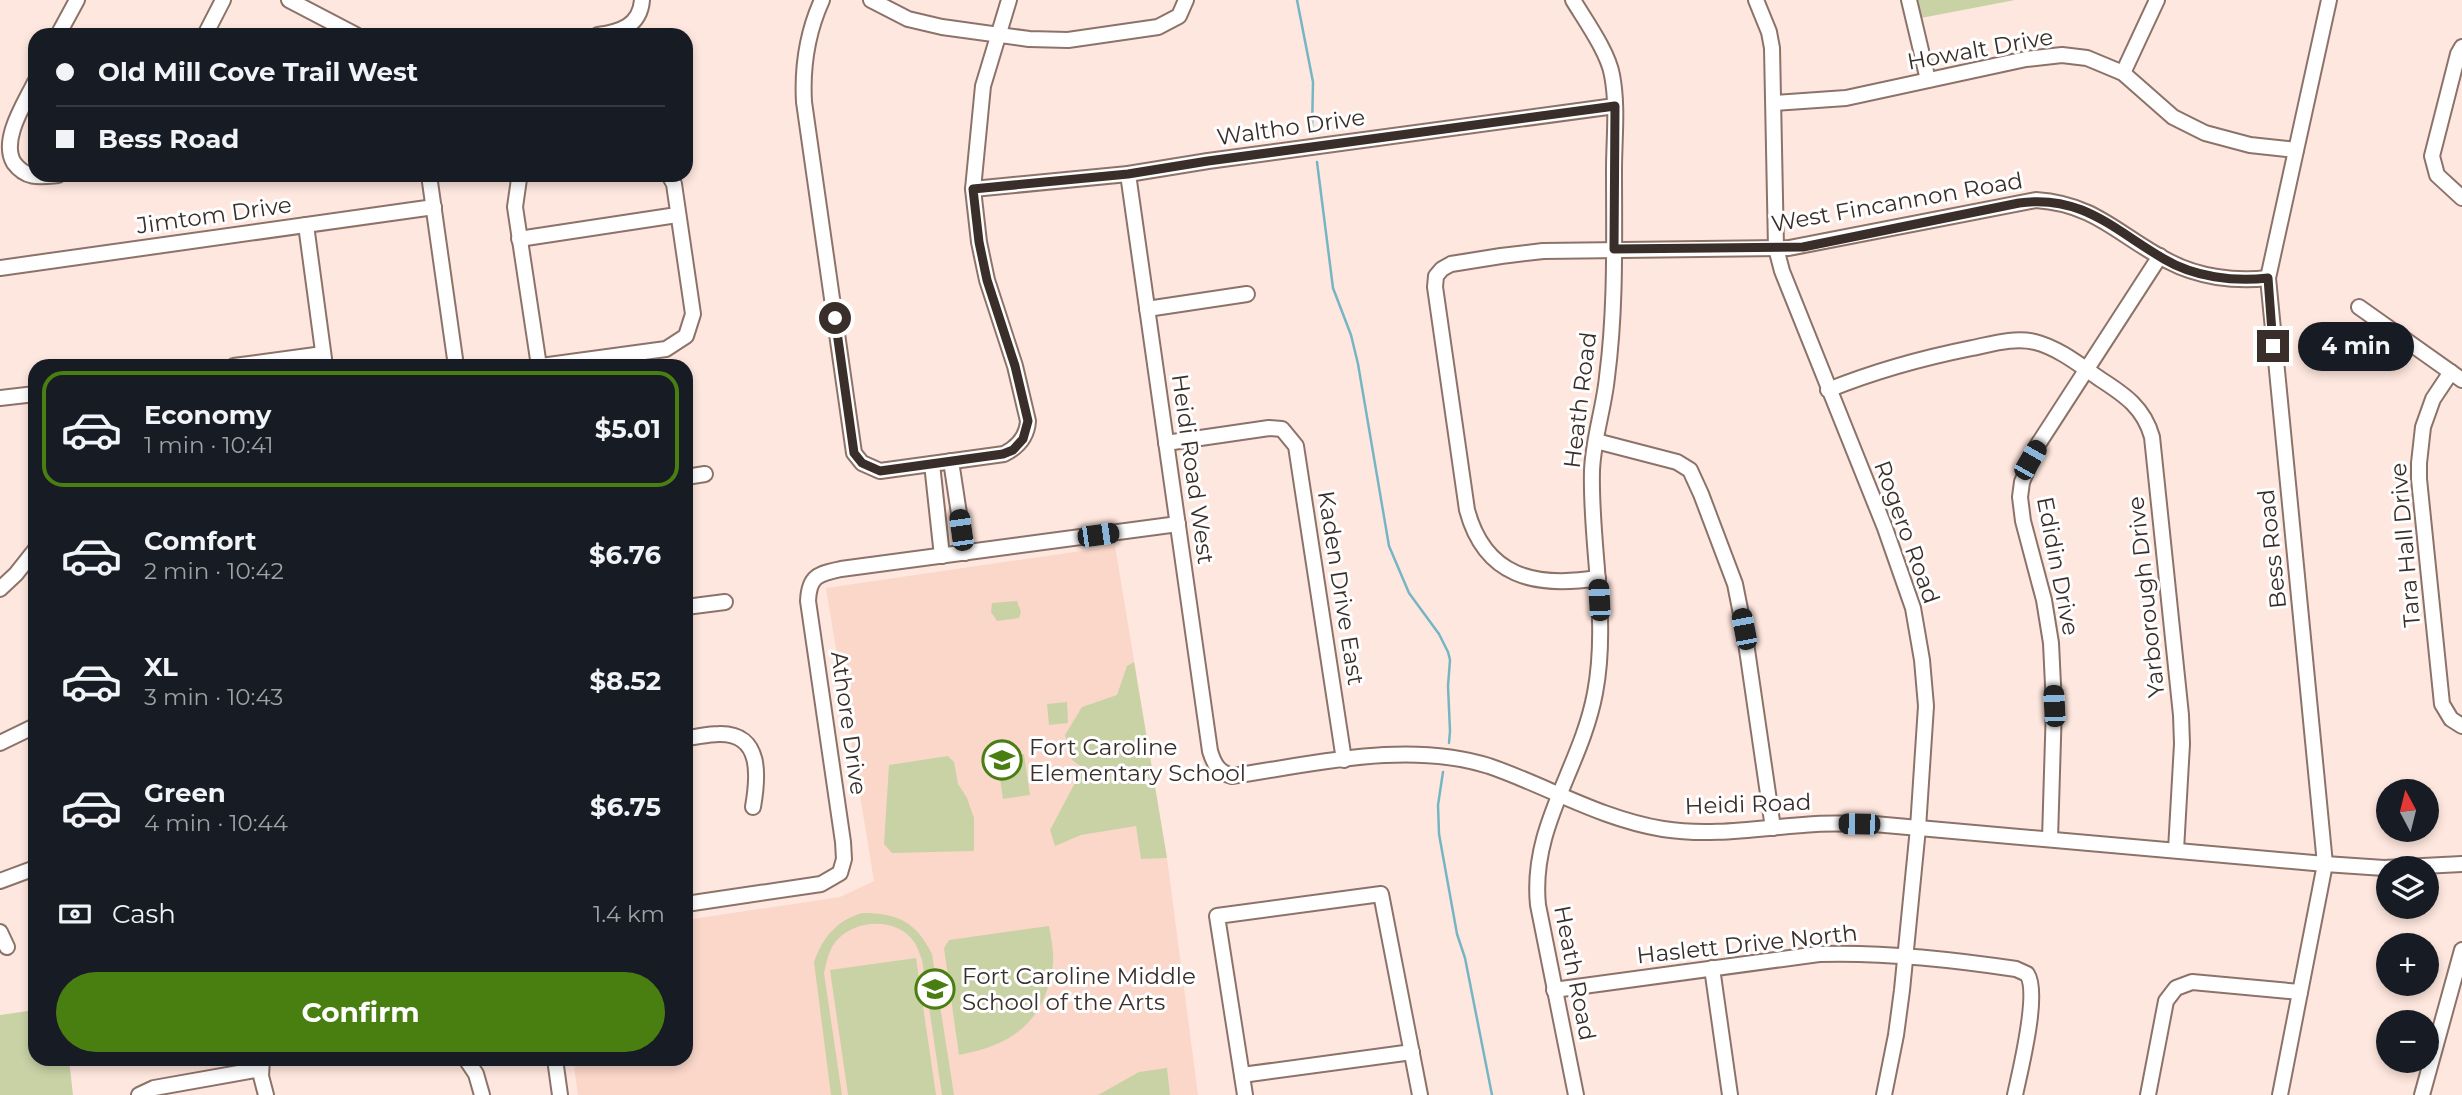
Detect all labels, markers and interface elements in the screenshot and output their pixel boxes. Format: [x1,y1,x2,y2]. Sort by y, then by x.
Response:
street label: Howalt Drive [1905,22,2055,76]
text: Old Mill Cove Trail West [98,56,418,88]
street label: Waltho Drive [1215,103,1367,151]
text: Bess Road [98,123,239,155]
street label: West Fincannon Road [1769,166,2025,238]
street label: Jimtom Drive [134,190,293,240]
route start [819,302,851,334]
callout: 4 min [2298,322,2413,370]
street label: Heath Road [1558,330,1602,470]
route end [2257,330,2289,362]
text: 4 min [2321,332,2391,360]
street label: Heidi Road West [1166,372,1220,566]
icon: car [60,398,123,461]
text: Economy [144,399,271,431]
text: $5.01 [595,413,661,445]
text: 1 min · 10:41 [144,431,274,459]
car [2011,437,2050,483]
street label: Rogero Road [1868,457,1946,607]
street label: Tara Hall Drive [2384,462,2426,628]
street label: Bess Road [2252,488,2292,610]
street label: Kaden Drive East [1312,489,1370,687]
street label: Edidin Drive [2031,494,2085,638]
street label: Yarborough Drive [2122,495,2170,699]
car [948,508,975,552]
car [1076,522,1121,548]
icon: car [60,524,123,587]
text: Comfort [144,525,256,557]
text: $6.76 [589,539,661,571]
text: 2 min · 10:42 [144,557,284,585]
car [1588,578,1611,622]
car [1730,606,1759,652]
street label: Athore Drive [825,649,873,797]
icon: car [60,650,123,713]
text: XL [144,651,178,683]
text: $8.52 [589,665,661,697]
text: 3 min · 10:43 [144,683,283,711]
car [2043,684,2066,728]
place label: Fort Caroline Elementary School [1029,733,1246,787]
school or university icon: Fort Caroline Elementary School [981,739,1023,781]
icon: car [60,776,123,839]
text: Green [144,777,226,809]
north arrow [2376,779,2440,842]
map controls [2376,779,2439,1073]
street label: Heidi Road [1684,788,1812,820]
text: $6.75 [590,791,661,823]
text: 4 min · 10:44 [144,809,288,837]
car [1838,813,1881,835]
button: layers [2376,856,2439,919]
icon: cash [56,895,94,933]
text: Cash [112,898,176,930]
text: 1.4 km [593,900,665,928]
street label: Heath Road [1548,903,1602,1043]
street label: Haslett Drive North [1635,918,1859,970]
button: + [2376,933,2439,996]
place label: Fort Caroline Middle School of the Arts [962,962,1196,1016]
school or university icon: Fort Caroline Middle School of the Arts [914,968,956,1010]
button: Confirm [56,972,665,1052]
button: − [2376,1010,2439,1073]

